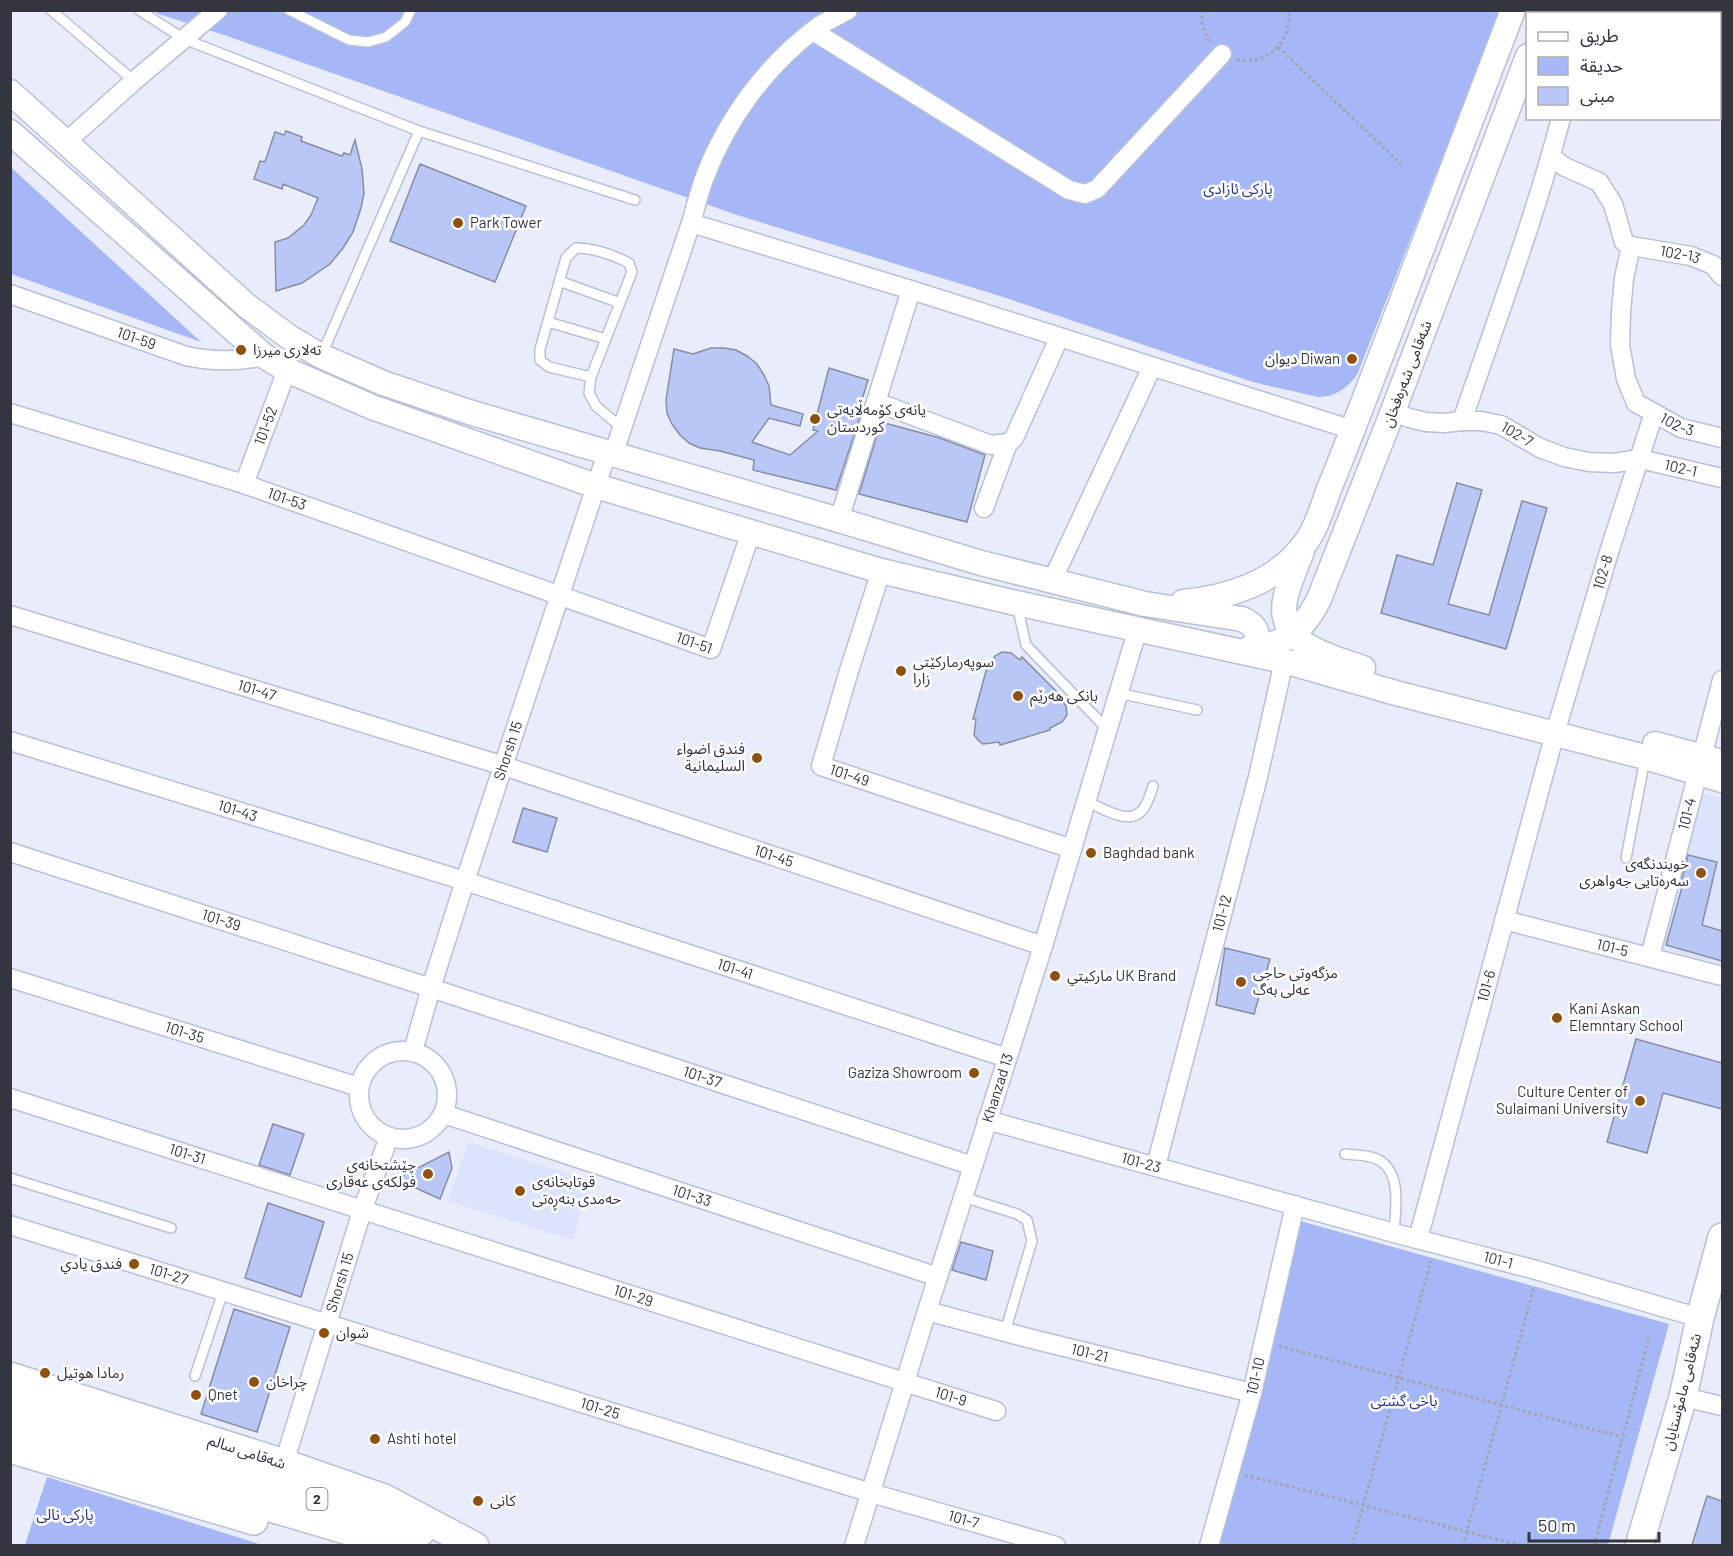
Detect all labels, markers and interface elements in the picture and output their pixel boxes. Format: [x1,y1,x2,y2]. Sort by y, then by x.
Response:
legend [1526,12,1721,120]
text: طريق [1580,24,1619,47]
text: حديقة [1580,54,1623,76]
text: مبنى [1580,84,1615,107]
park label: پارکی ئازادی [1203,179,1273,199]
place label: Park Tower [470,213,542,231]
marker: Park Tower [451,216,465,230]
street label: 102-13 [1659,241,1704,267]
street label: شەقامی شەرەفخان [1377,317,1436,430]
street label: 101-59 [115,322,159,353]
place label: تەلاری میرزا [253,340,322,359]
marker: تەلاری میرزا [234,343,248,357]
place label: دیوان Diwan [1265,349,1340,368]
marker: دیوان Diwan [1345,352,1359,366]
place label: یانەی کۆمەڵایەتی کوردستان [827,399,926,436]
street label: 101-52 [249,404,280,448]
street label: 102-3 [1657,408,1696,439]
marker: یانەی کۆمەڵایەتی کوردستان [808,412,822,426]
street label: 102-7 [1498,417,1537,450]
street label: 102-1 [1663,455,1699,480]
street label: 101-53 [265,483,309,513]
street label: 102-8 [1588,552,1616,592]
street label: 101-51 [674,627,715,657]
place label: سوپەرمارکێتی زارا [913,652,994,688]
marker: سوپەرمارکێتی زارا [894,664,908,678]
street label: 101-47 [236,675,279,704]
place label: بانکی هەرێم [1030,686,1098,707]
marker: بانکی هەرێم [1011,689,1025,703]
street label: Shorsh 15 [489,718,526,783]
place label: فندق اضواء السليمانية [677,739,745,774]
marker: فندق اضواء السليمانية [750,751,764,765]
street label: 101-49 [828,760,872,789]
street label: 101-43 [216,795,260,825]
street label: 101-4 [1673,795,1699,832]
street label: 101-45 [752,840,796,870]
place label: Baghdad bank [1103,843,1195,861]
marker: Baghdad bank [1084,846,1098,860]
place label: خویندنگەی سەرەتایی جەواهری [1579,854,1689,890]
marker: خویندنگەی سەرەتایی جەواهری [1694,866,1708,880]
street label: 101-12 [1208,893,1235,934]
street label: 101-39 [200,905,243,934]
street label: 101-5 [1595,934,1631,960]
street label: 101-41 [715,954,755,982]
place label: مزگەوتی حاجی عەلی بەگ [1253,963,1338,999]
place label: مارکيتي UK Brand [1067,966,1176,987]
street label: 101-6 [1473,968,1498,1004]
marker: مارکيتي UK Brand [1048,969,1062,983]
marker: مزگەوتی حاجی عەلی بەگ [1234,975,1248,989]
place label: Kani Askan Elemntary School [1569,999,1683,1034]
marker: Kani Askan Elemntary School [1550,1011,1564,1025]
street label: 101-35 [163,1017,207,1046]
street label: Khanzad 13 [977,1051,1016,1125]
street label: 101-37 [681,1061,724,1091]
place label: Gaziza Showroom [848,1063,962,1081]
marker: Gaziza Showroom [967,1066,981,1080]
place label: Culture Center of Sulaimani University [1496,1082,1628,1117]
marker: Culture Center of Sulaimani University [1633,1094,1647,1108]
street label: 101-31 [167,1139,208,1168]
street label: 101-23 [1120,1148,1163,1176]
place label: چێشتخانەی فولکەی عەقاری [326,1155,416,1191]
marker: چێشتخانەی فولکەی عەقاری [421,1167,435,1181]
place label: قوتابخانەی حەمدی بنەڕەتی [532,1172,622,1211]
street label: 101-33 [670,1180,714,1210]
marker: قوتابخانەی حەمدی بنەڕەتی [513,1184,527,1198]
street label: 101-1 [1482,1247,1515,1272]
street label: Shorsh 15 [321,1250,357,1314]
place label: فندق يادي [60,1254,122,1275]
marker: فندق يادي [127,1257,141,1271]
street label: 101-27 [147,1259,190,1288]
street label: 101-29 [612,1280,656,1310]
place label: شوان [336,1323,369,1342]
marker: شوان [317,1326,331,1340]
street label: شەقامی مامۆستایان [1658,1331,1705,1452]
street label: 101-21 [1069,1339,1110,1365]
street label: 101-10 [1242,1355,1268,1397]
place label: رمادا هوتيل [57,1363,125,1382]
marker: رمادا هوتيل [38,1366,52,1380]
place label: چراخان [266,1372,308,1392]
marker: چراخان [247,1375,261,1389]
street label: 101-9 [933,1382,969,1409]
place label: Qnet [208,1385,238,1403]
marker: Qnet [189,1388,203,1402]
park label: باخی گشتی [1371,1391,1437,1410]
street label: 101-25 [578,1393,622,1422]
place label: Ashti hotel [387,1429,456,1447]
street label: شەقامی سالم [205,1430,289,1475]
marker: Ashti hotel [368,1432,382,1446]
road number: 2 [306,1488,328,1510]
place label: کانی [490,1491,516,1510]
marker: کانی [471,1494,485,1508]
park label: پارکی نالی [36,1505,94,1525]
scale bar [1529,1505,1660,1543]
street label: 101-7 [946,1506,981,1531]
text: 50 m [1538,1514,1576,1536]

